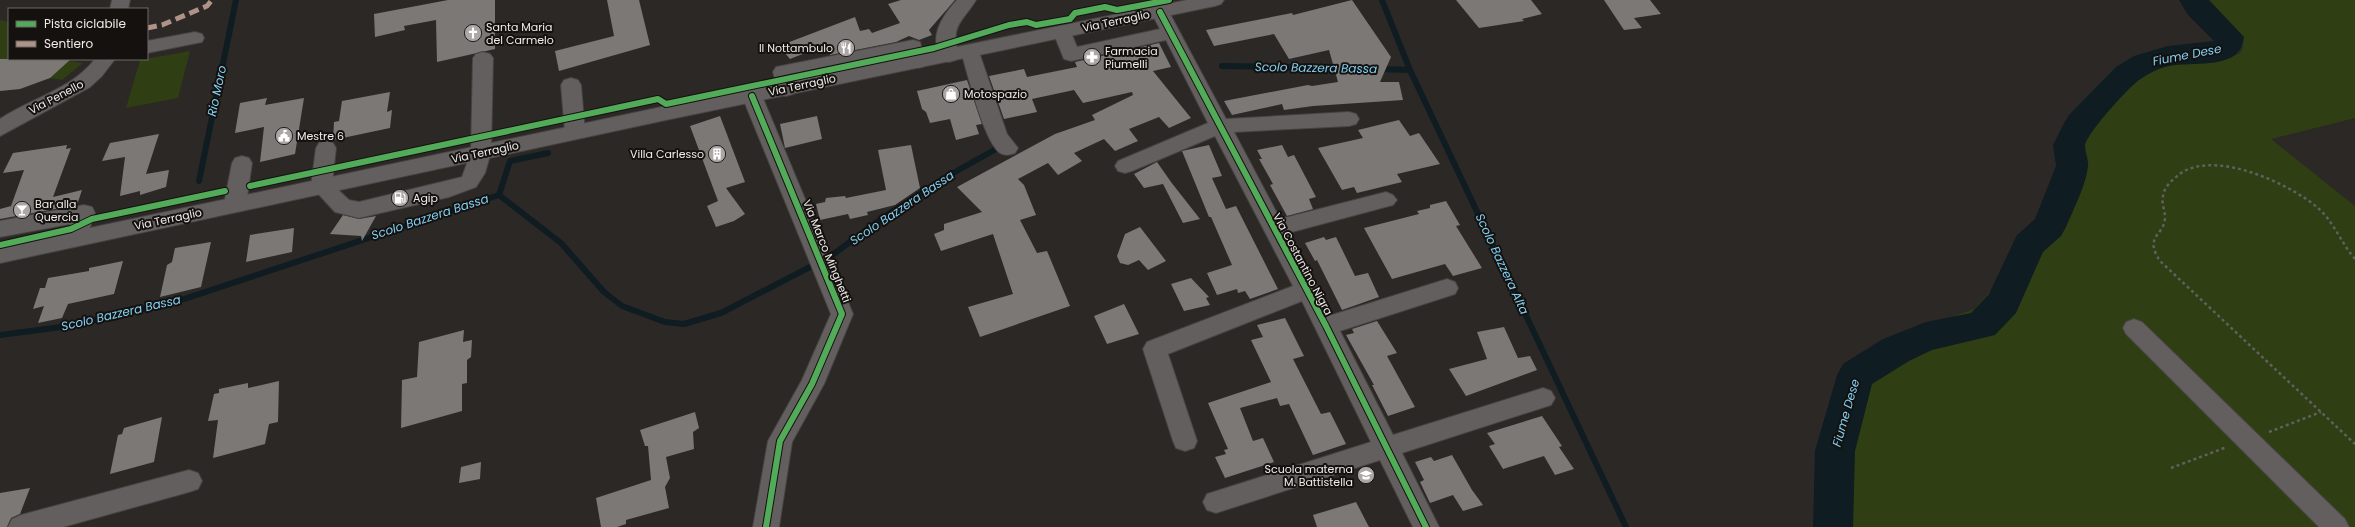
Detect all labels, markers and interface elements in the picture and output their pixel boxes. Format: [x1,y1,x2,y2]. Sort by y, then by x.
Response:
street label: Via Terraglio [1081,6,1151,36]
legend [8,8,148,60]
text: Pista ciclabile [44,15,126,32]
place label: Santa Maria del Carmelo [486,19,554,48]
church icon: Santa Maria del Carmelo [463,23,483,43]
text: Sentiero [44,35,93,52]
restaurant icon: Il Nottambulo [836,38,856,58]
water label: Fiume Dese [2151,39,2223,70]
place label: Il Nottambulo [759,40,833,56]
place label: Farmacia Piumelli [1105,43,1158,72]
pharmacy icon: Farmacia Piumelli [1082,47,1102,67]
water label: Scolo Bazzera Bassa [1255,58,1377,77]
water label: Rio Moro [203,64,230,118]
street label: Via Terraglio [767,70,837,100]
street label: Via Penello [26,76,86,118]
shop icon: Motospazio [941,84,961,104]
place label: Motospazio [964,86,1027,102]
public building icon: Mestre 6 [274,126,294,146]
place label: Mestre 6 [297,128,344,144]
street label: Via Terraglio [450,137,520,167]
building icon: Villa Carlesso [707,144,727,164]
place label: Villa Carlesso [630,146,704,162]
water label: Scolo Bazzera Bassa [846,166,957,249]
fuel station icon: Agip [390,188,410,208]
water label: Scolo Bazzera Bassa [369,190,491,243]
place label: Agip [413,190,438,206]
place label: Bar alla Quercia [35,196,78,225]
street label: Via Marco Minghetti [799,197,855,305]
bar icon: Bar alla Quercia [12,200,32,220]
street label: Via Terraglio [133,204,203,234]
street label: Via Costantino Nigra [1269,210,1337,318]
water label: Scolo Bazzera Alta [1472,210,1533,317]
water label: Scolo Bazzera Bassa [59,290,182,335]
water label: Fiume Dese [1828,376,1863,449]
place label: Scuola materna M. Battistella [1265,461,1353,490]
school or university icon: Scuola materna M. Battistella [1356,465,1376,485]

